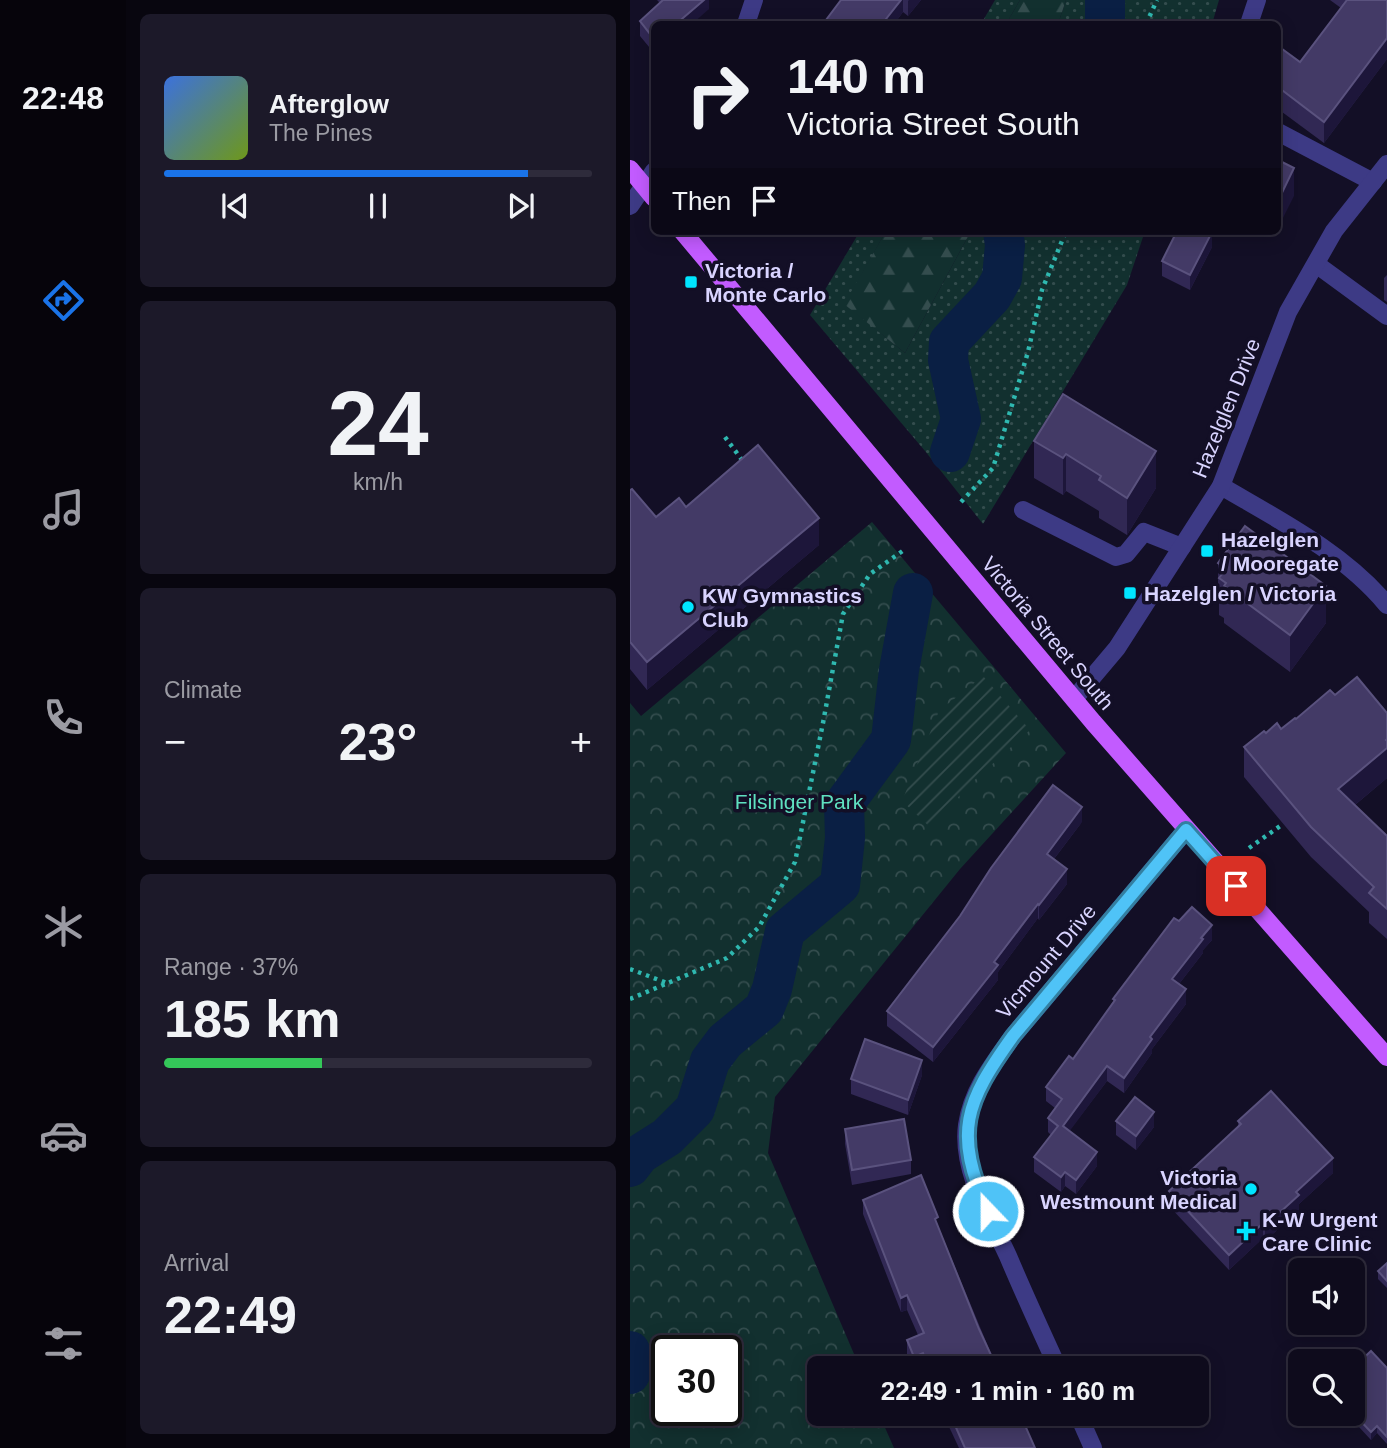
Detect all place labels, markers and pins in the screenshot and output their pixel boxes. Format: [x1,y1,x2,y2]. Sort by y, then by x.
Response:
place label: Victoria / Monte Carlo [705,259,826,306]
marker: Victoria / Monte Carlo [683,274,699,290]
place label: Hazelglen / Mooregate [1221,528,1339,575]
marker: Hazelglen / Mooregate [1199,543,1215,559]
place label: Hazelglen / Victoria [1144,582,1336,605]
place label: KW Gymnastics Club [702,584,862,631]
marker: Hazelglen / Victoria [1122,585,1138,601]
marker: KW Gymnastics Club [680,599,696,615]
pin [1206,856,1266,916]
place label: Victoria Westmount Medical [1040,1166,1237,1213]
marker: Victoria Westmount Medical [1243,1181,1259,1197]
place label: K-W Urgent Care Clinic [1262,1208,1377,1255]
marker: K-W Urgent Care Clinic [1236,1221,1256,1241]

